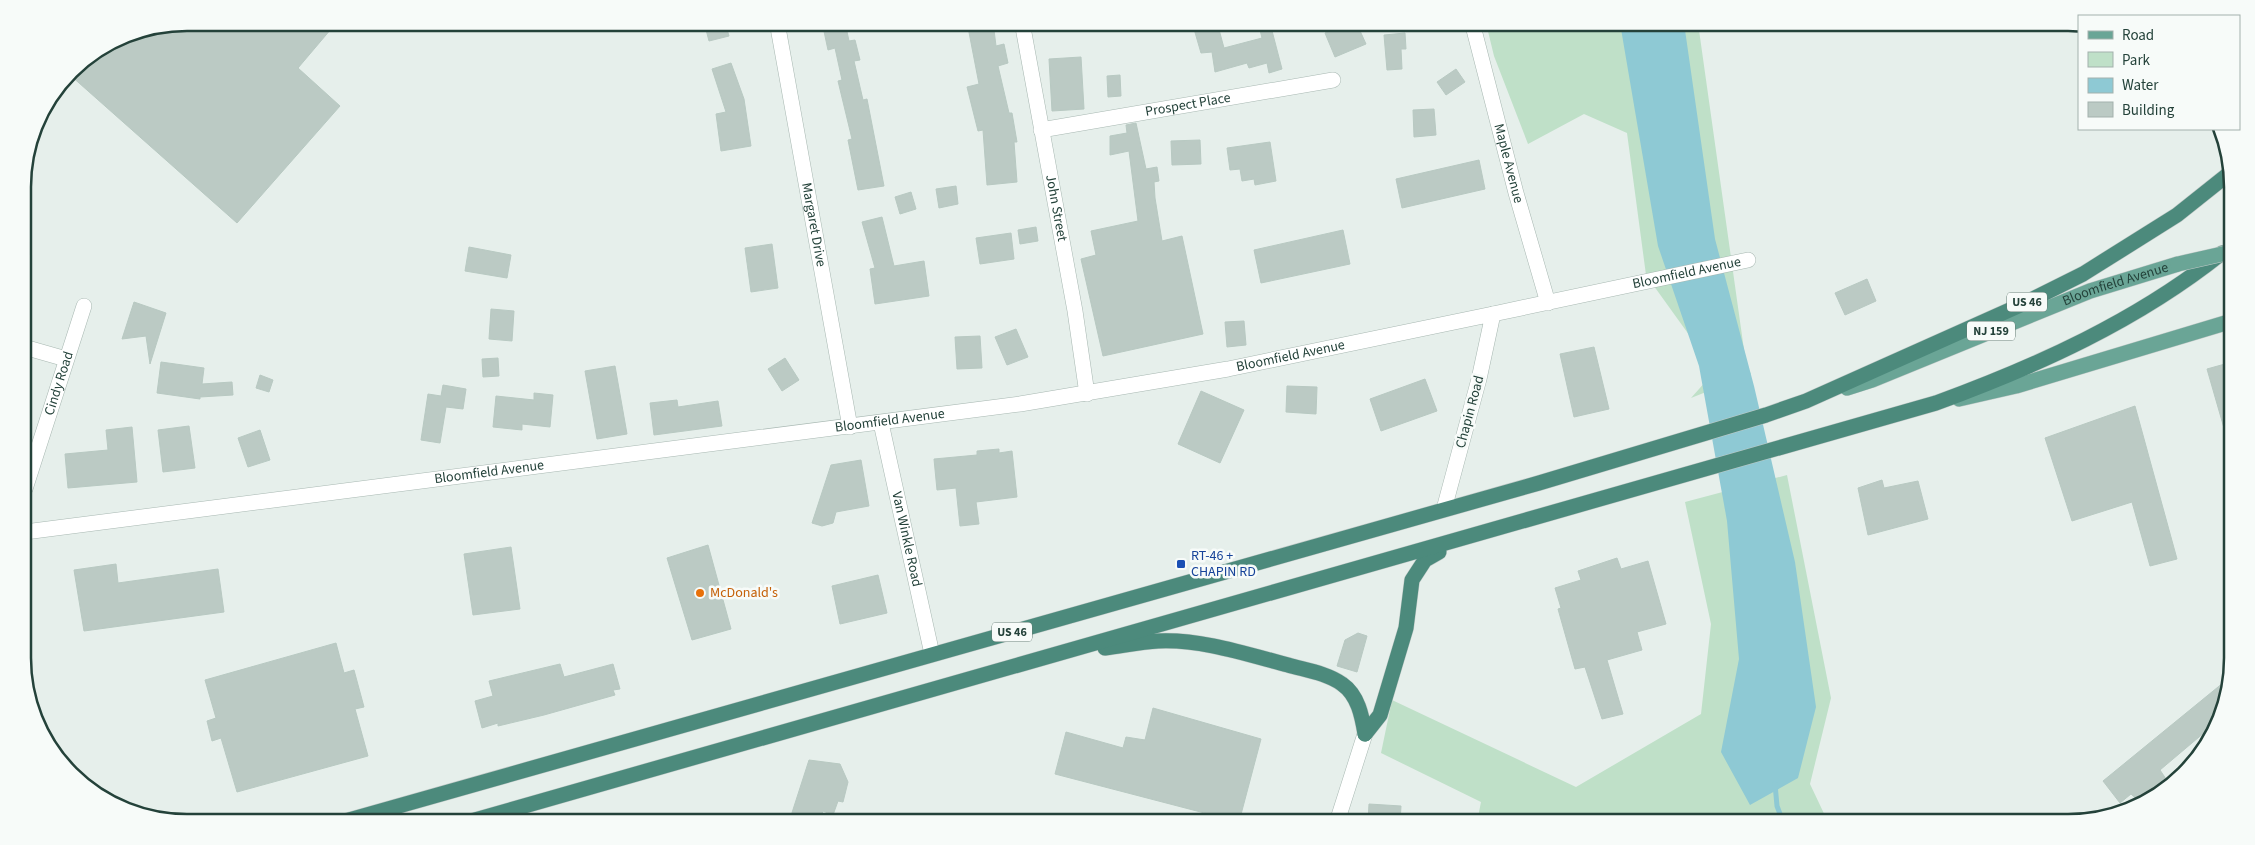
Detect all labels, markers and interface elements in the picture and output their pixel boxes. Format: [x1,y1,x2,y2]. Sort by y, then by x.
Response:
legend [2078,15,2240,130]
text: Road [2122,25,2154,46]
text: Park [2122,50,2151,71]
text: Water [2122,75,2159,96]
street label: Prospect Place [1144,88,1232,122]
text: Building [2122,100,2175,121]
street label: Maple Avenue [1489,121,1528,206]
street label: John Street [1040,173,1072,243]
street label: Margaret Drive [796,181,831,269]
street label: Bloomfield Avenue [1631,252,1743,294]
street label: Bloomfield Avenue [2059,258,2171,311]
road number: US 46 [2007,292,2047,312]
road number: NJ 159 [1967,322,2015,341]
street label: Bloomfield Avenue [1234,335,1347,377]
street label: Cindy Road [39,349,79,418]
street label: Chapin Road [1451,373,1489,451]
street label: Bloomfield Avenue [834,404,946,438]
street label: Bloomfield Avenue [433,455,545,489]
street label: Van Winkle Road [886,490,927,589]
place label: RT-46 + CHAPIN RD [1191,546,1256,582]
marker: RT-46 + CHAPIN RD [1175,558,1187,570]
place label: McDonald's [710,583,778,603]
marker: McDonald's [694,587,706,599]
road number: US 46 [992,622,1032,642]

